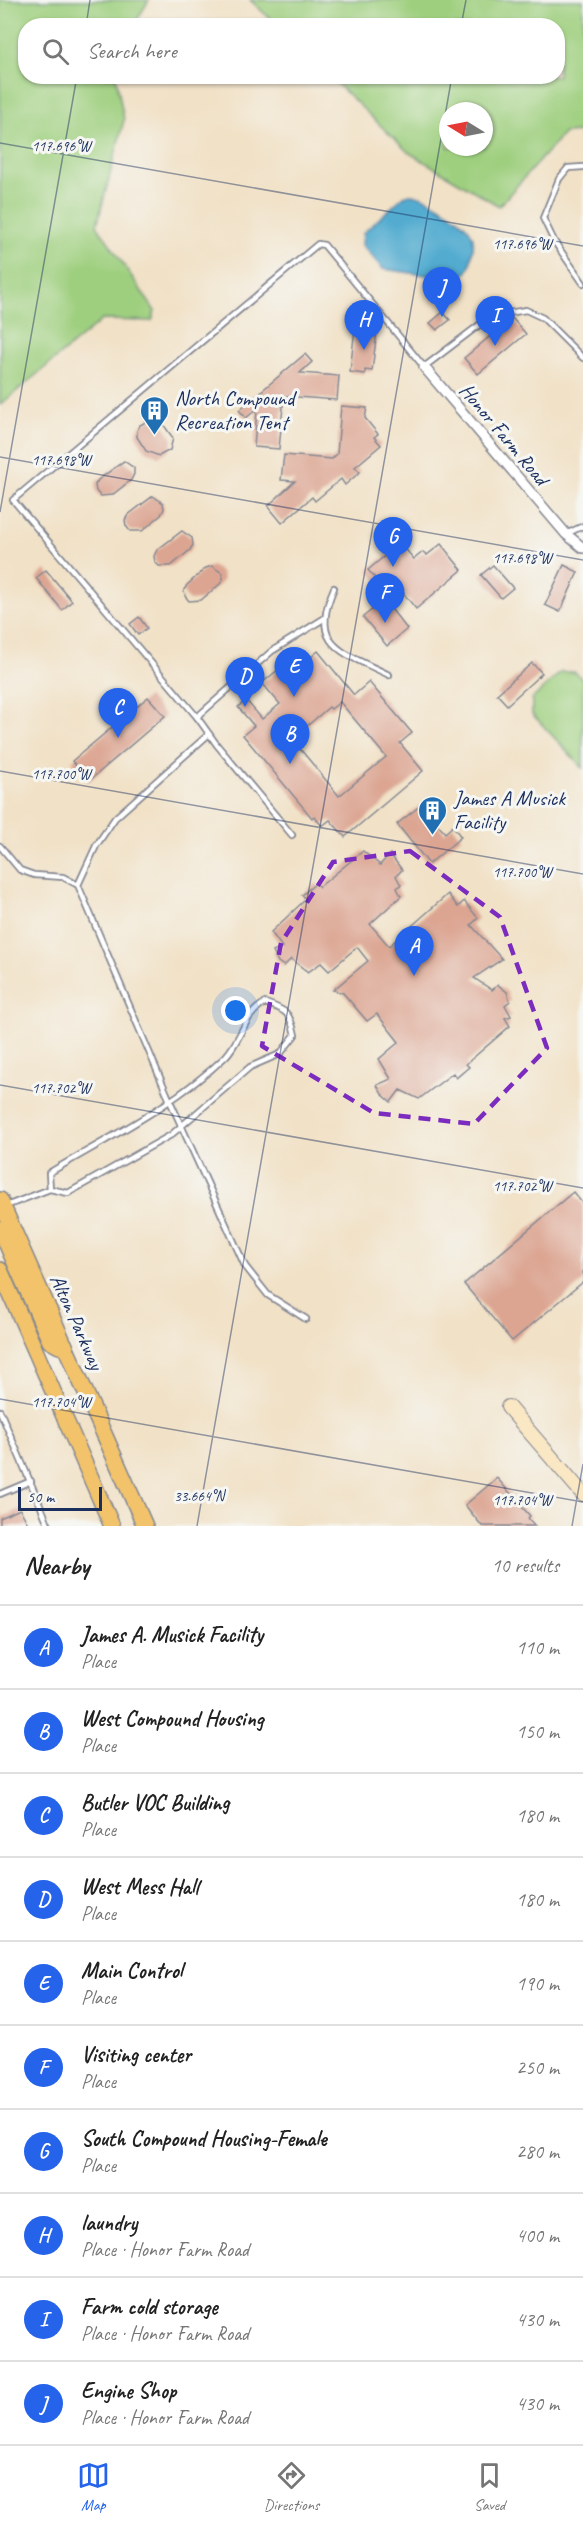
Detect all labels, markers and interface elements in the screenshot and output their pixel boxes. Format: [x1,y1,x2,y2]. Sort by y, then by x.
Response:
search box [18,18,565,84]
icon: search [39,35,72,68]
text: Search here [87,37,177,65]
north arrow [439,102,493,156]
text: 117.696°W [32,137,93,156]
text: 117.696°W [493,235,554,254]
pin: J [422,268,462,317]
pin: I [476,296,514,346]
pin: H [344,300,384,350]
street label: Honor Farm Road [454,378,557,493]
place label: North Compound Recreation Tent [175,385,298,435]
building icon: North Compound Recreation Tent [138,394,170,436]
text: 117.698°W [32,451,93,470]
pin: G [374,518,412,567]
text: 117.698°W [493,549,554,568]
pin: F [366,574,404,623]
pin: E [274,648,314,697]
pin: D [226,658,264,707]
pin: C [98,688,138,738]
pin: B [270,714,310,764]
text: 117.700°W [32,765,93,784]
place label: James A Musick Facility [453,785,566,835]
building icon: James A Musick Facility [417,794,449,836]
text: 117.700°W [493,863,554,882]
pin: A [394,926,434,976]
your location [221,996,250,1025]
text: 117.702°W [32,1079,93,1098]
text: 117.702°W [493,1177,554,1196]
street label: Alton Parkway [44,1270,110,1376]
text: 117.704°W [32,1393,93,1412]
scale bar [18,1484,102,1512]
text: 50 m [27,1487,54,1507]
text: 33.664°N [174,1487,227,1506]
text: 117.704°W [493,1491,554,1510]
text: Nearby [24,1549,89,1582]
text: 10 results [491,1553,559,1578]
text: James A. Musick Facility [81,1621,263,1649]
text: A [38,1635,49,1660]
text: 110 m [516,1635,559,1660]
text: Place [81,1649,116,1674]
text: West Compound Housing [81,1705,264,1733]
text: B [38,1719,49,1744]
text: 150 m [516,1719,559,1744]
text: Place [81,1733,116,1758]
text: Butler VOC Building [81,1789,229,1817]
text: C [39,1803,48,1828]
text: 180 m [516,1803,559,1828]
text: Place [81,1817,116,1842]
text: West Mess Hall [81,1873,198,1901]
text: D [38,1887,49,1912]
text: 180 m [516,1887,559,1912]
text: Place [81,1901,116,1926]
text: Main Control [81,1957,183,1985]
text: E [38,1971,49,1996]
text: 190 m [516,1971,559,1996]
text: Place [81,1985,116,2010]
text: Visiting center [81,2041,191,2069]
text: F [39,2055,48,2080]
text: 250 m [516,2055,559,2080]
text: Place [81,2069,116,2094]
text: South Compound Housing-Female [81,2125,327,2153]
text: G [39,2139,48,2164]
text: 280 m [516,2139,559,2164]
text: Place [81,2153,116,2178]
text: laundry [81,2209,137,2237]
text: H [38,2223,49,2248]
text: 400 m [516,2223,559,2248]
text: Place · Honor Farm Road [81,2237,249,2262]
text: Farm cold storage [81,2293,218,2321]
text: I [39,2307,48,2332]
text: 430 m [516,2307,559,2332]
text: Place · Honor Farm Road [81,2321,249,2346]
text: Engine Shop [81,2377,176,2405]
text: J [40,2391,47,2416]
text: 430 m [516,2391,559,2416]
text: Place · Honor Farm Road [81,2405,249,2430]
tab: Map [77,2459,110,2515]
tab: Directions [264,2459,319,2515]
tab: Saved [473,2459,506,2515]

